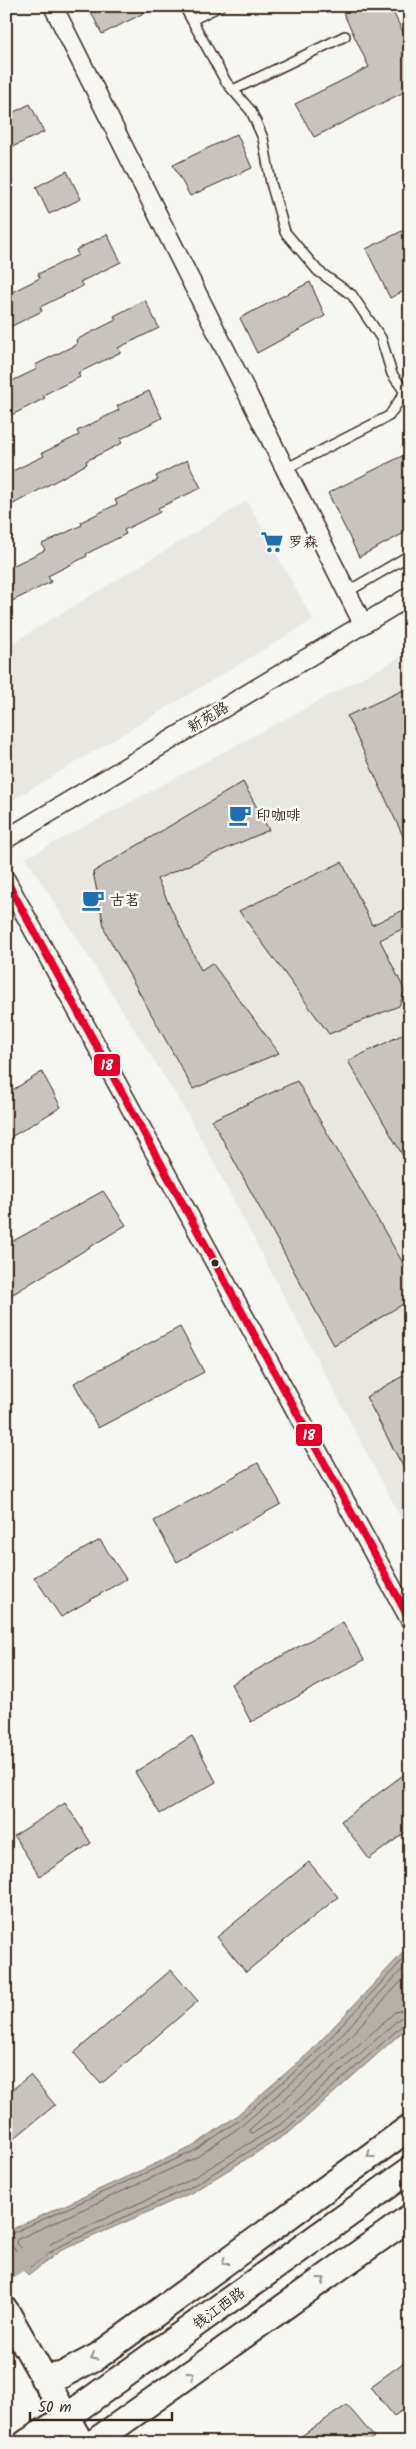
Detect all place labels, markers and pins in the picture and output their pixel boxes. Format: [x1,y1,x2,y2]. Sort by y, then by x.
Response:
supermarket icon: 罗森 [259,529,285,555]
place label: 罗森 [288,531,318,555]
cafe icon: 印咖啡 [227,802,253,828]
place label: 印咖啡 [256,804,301,828]
cafe icon: 古茗 [80,887,106,913]
place label: 古茗 [110,889,140,913]
unlabelled marker [210,1258,220,1268]

